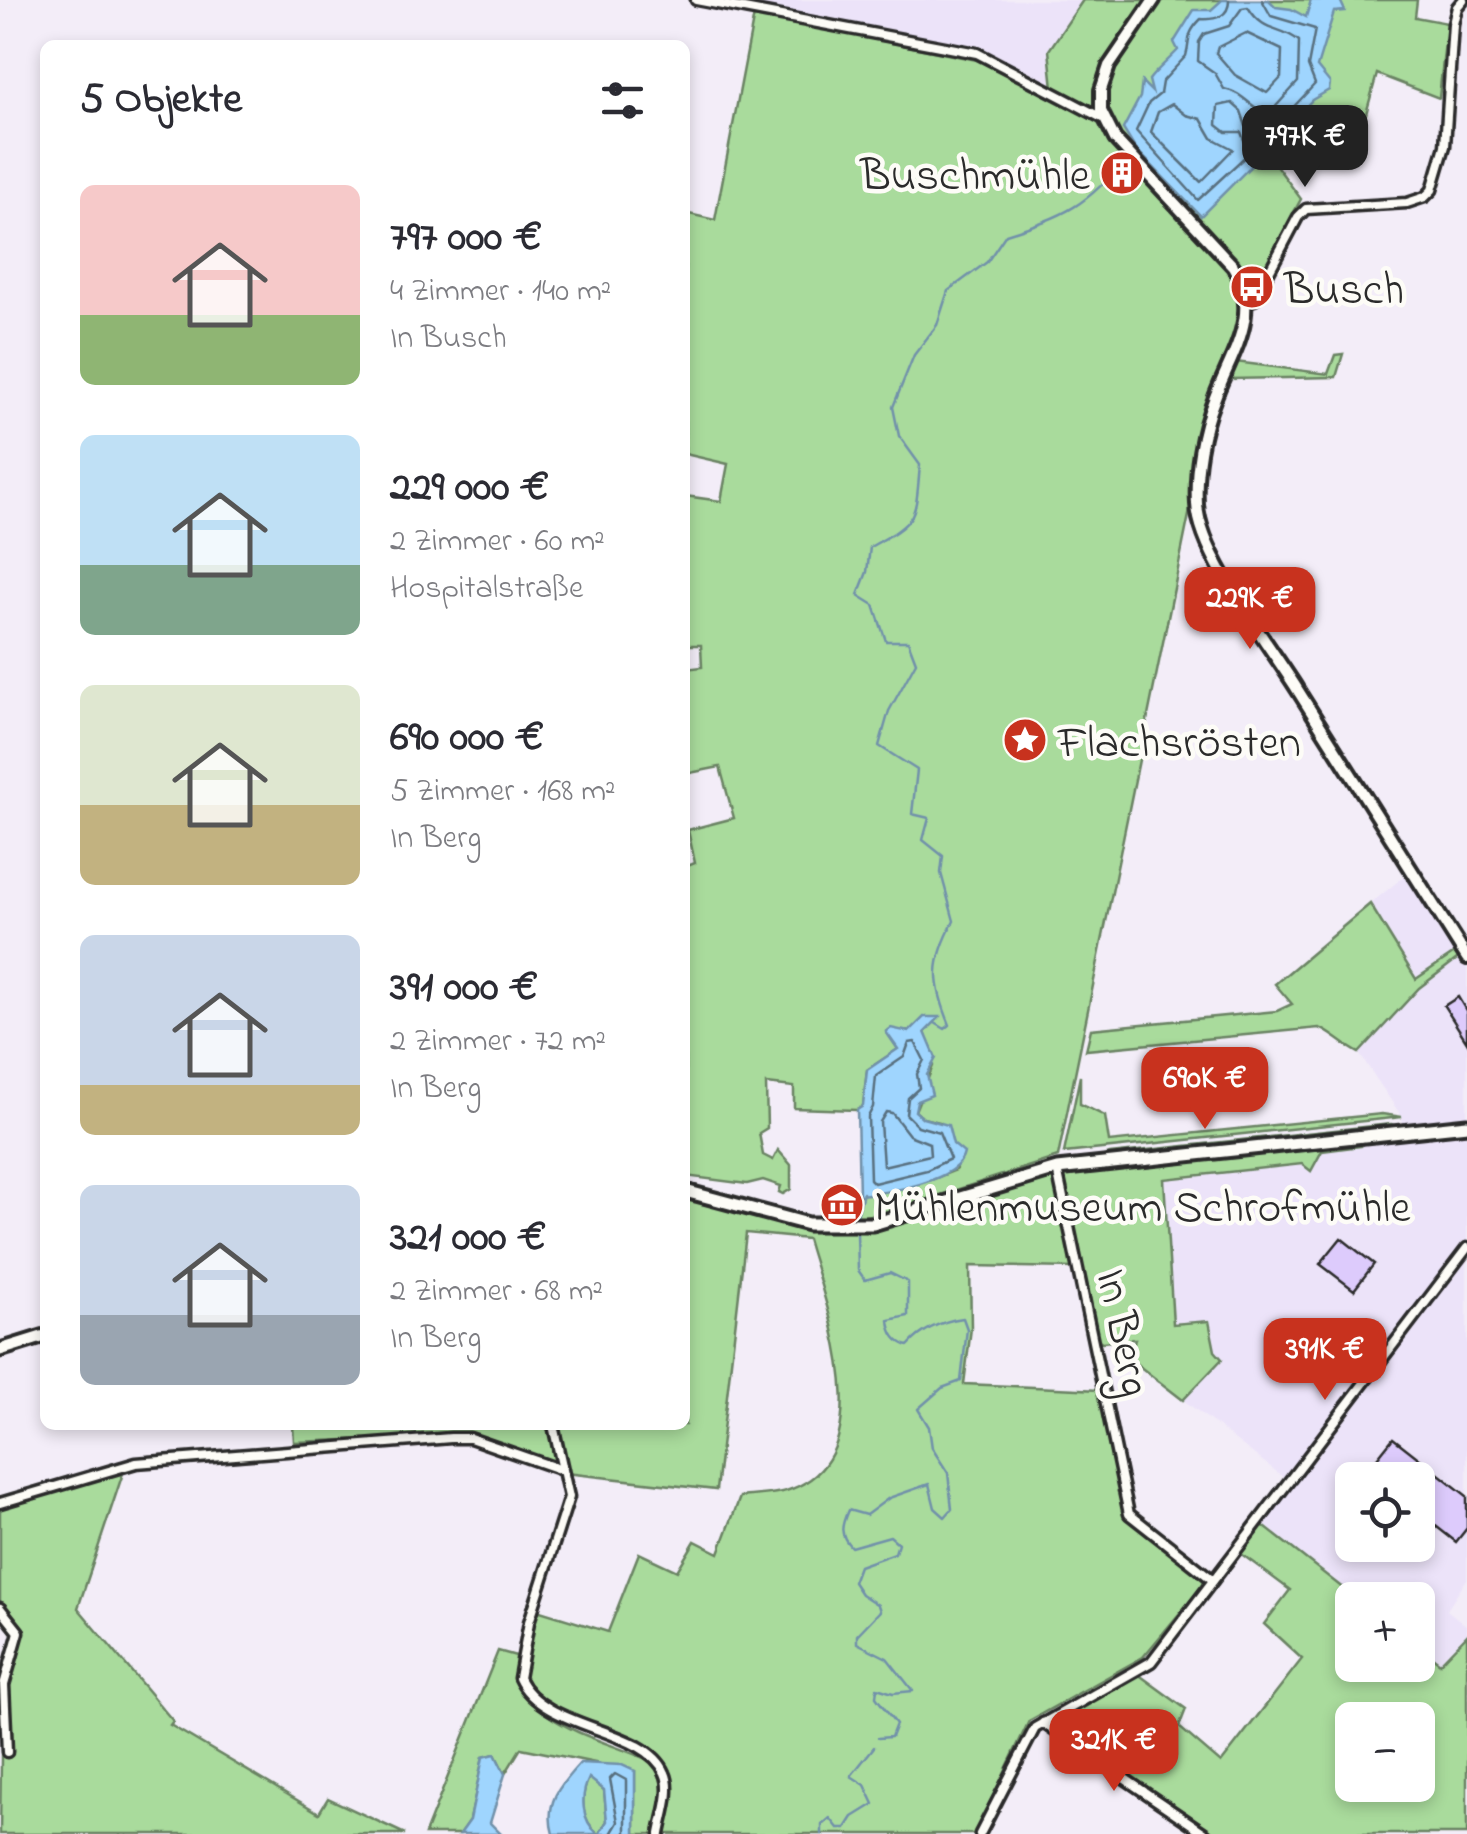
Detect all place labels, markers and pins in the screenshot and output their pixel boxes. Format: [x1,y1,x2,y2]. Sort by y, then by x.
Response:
pin: 797K € [1224,105,1386,190]
place label: Buschmühle [859,145,1091,211]
building icon: Buschmühle [1099,150,1145,196]
place label: Busch [1283,259,1404,325]
bus stop icon: Busch [1229,264,1275,310]
pin: 229K € [1169,567,1331,652]
place label: Flachsrösten [1057,712,1301,778]
place icon: Flachsrösten [1002,717,1048,763]
pin: 690K € [1124,1047,1286,1132]
place label: Mühlenmuseum Schrofmühle [874,1177,1411,1243]
museum icon: Mühlenmuseum Schrofmühle [819,1182,865,1228]
pin: 391K € [1244,1318,1406,1403]
pin: 321K € [1033,1709,1195,1794]

